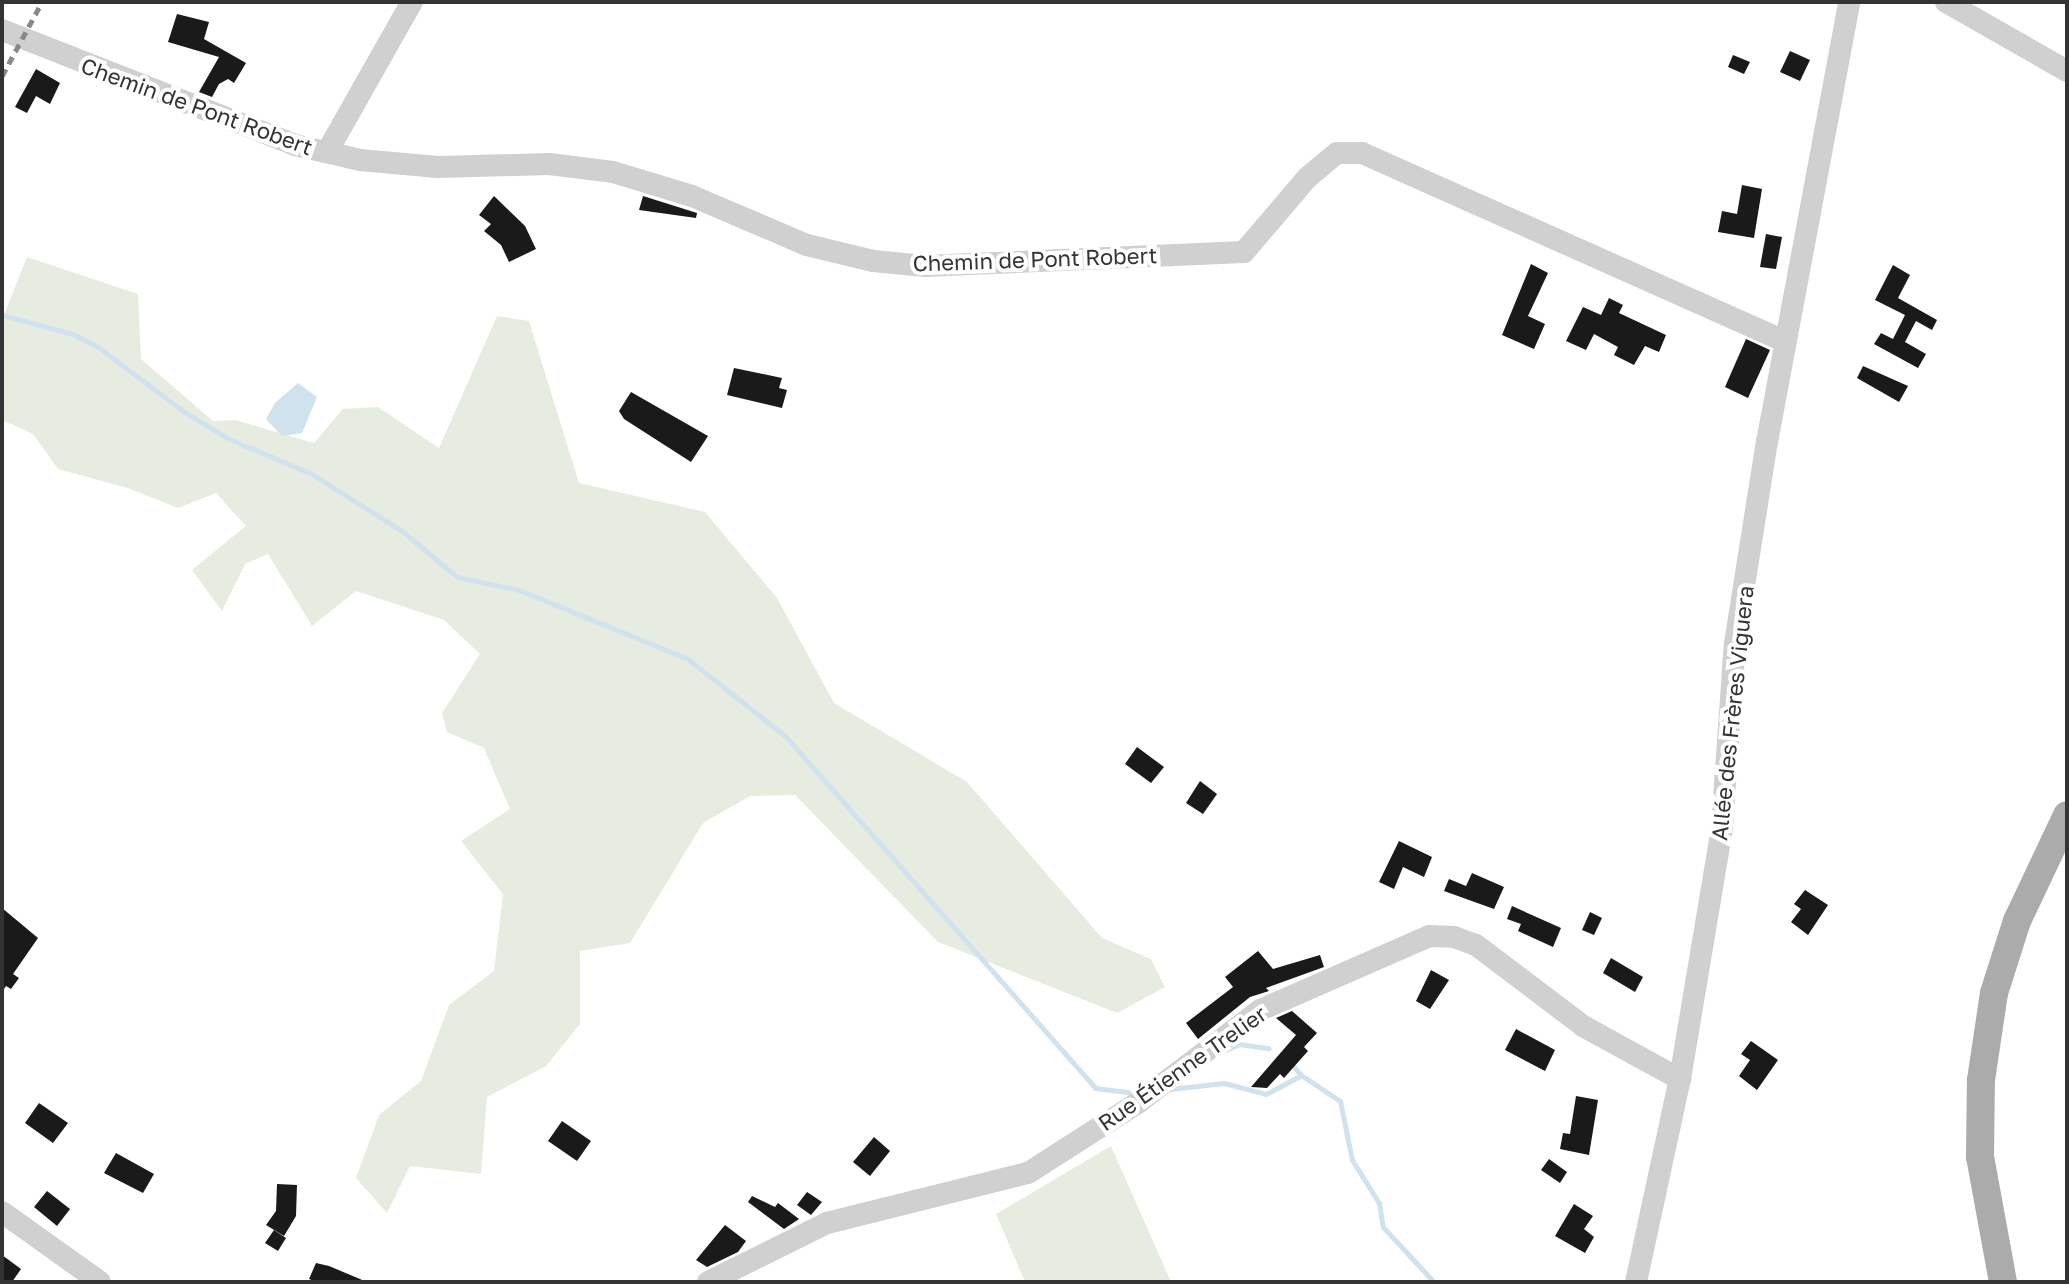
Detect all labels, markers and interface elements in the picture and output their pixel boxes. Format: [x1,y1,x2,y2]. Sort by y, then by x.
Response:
street label: Chemin de Pont Robert [78,52,316,160]
street label: Chemin de Pont Robert [912,242,1158,276]
street label: Allée des Frères Viguera [1705,584,1759,842]
street label: Rue Étienne Trelier [1093,1000,1271,1136]

